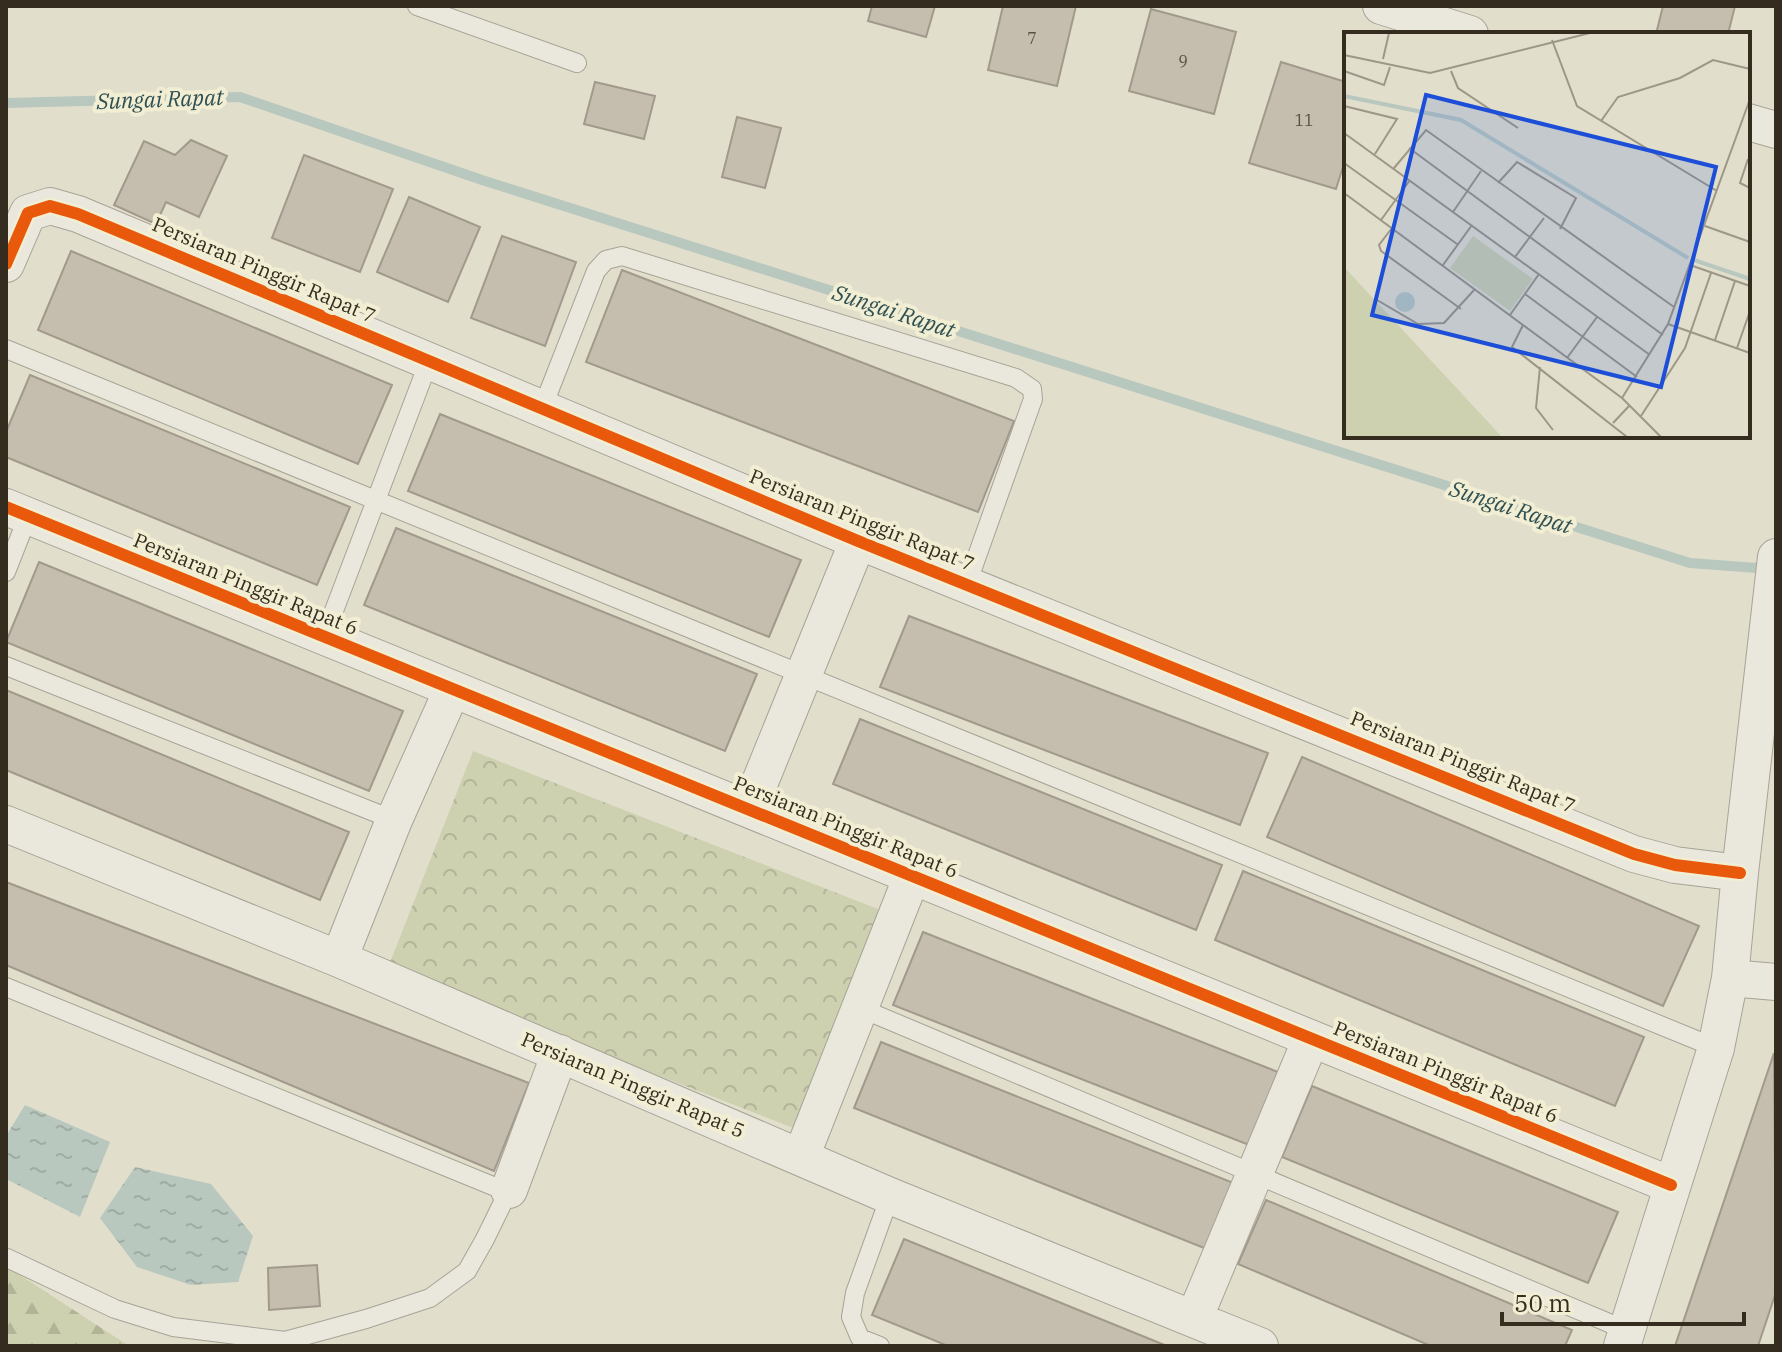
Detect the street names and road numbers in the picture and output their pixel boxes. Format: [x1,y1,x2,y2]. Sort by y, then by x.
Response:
street label: Persiaran Pinggir Rapat 7 [148,210,380,329]
street label: Persiaran Pinggir Rapat 7 [746,462,979,577]
street label: Persiaran Pinggir Rapat 6 [130,526,363,641]
street label: Persiaran Pinggir Rapat 7 [1347,704,1580,819]
street label: Persiaran Pinggir Rapat 6 [730,769,963,884]
street label: Persiaran Pinggir Rapat 6 [1330,1014,1563,1129]
street label: Persiaran Pinggir Rapat 5 [517,1025,749,1144]

